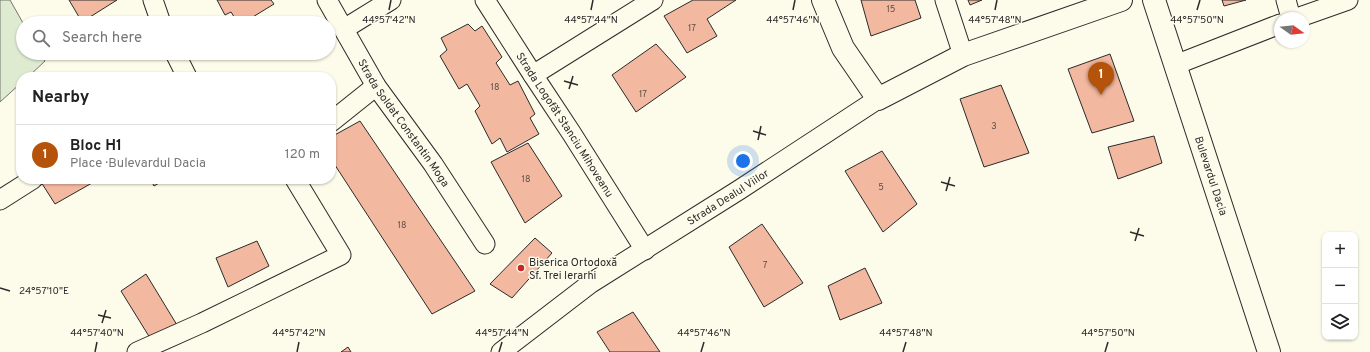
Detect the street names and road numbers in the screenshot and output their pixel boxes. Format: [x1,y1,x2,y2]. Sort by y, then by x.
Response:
street label: Strada Logofăt Stanciu Mihoveanu [512,50,616,200]
street label: Strada Soldat Constantin Moga [354,57,452,190]
street label: Bulevardul Dacia [1191,135,1230,218]
street label: Strada Dealul Viilor [685,166,772,229]

